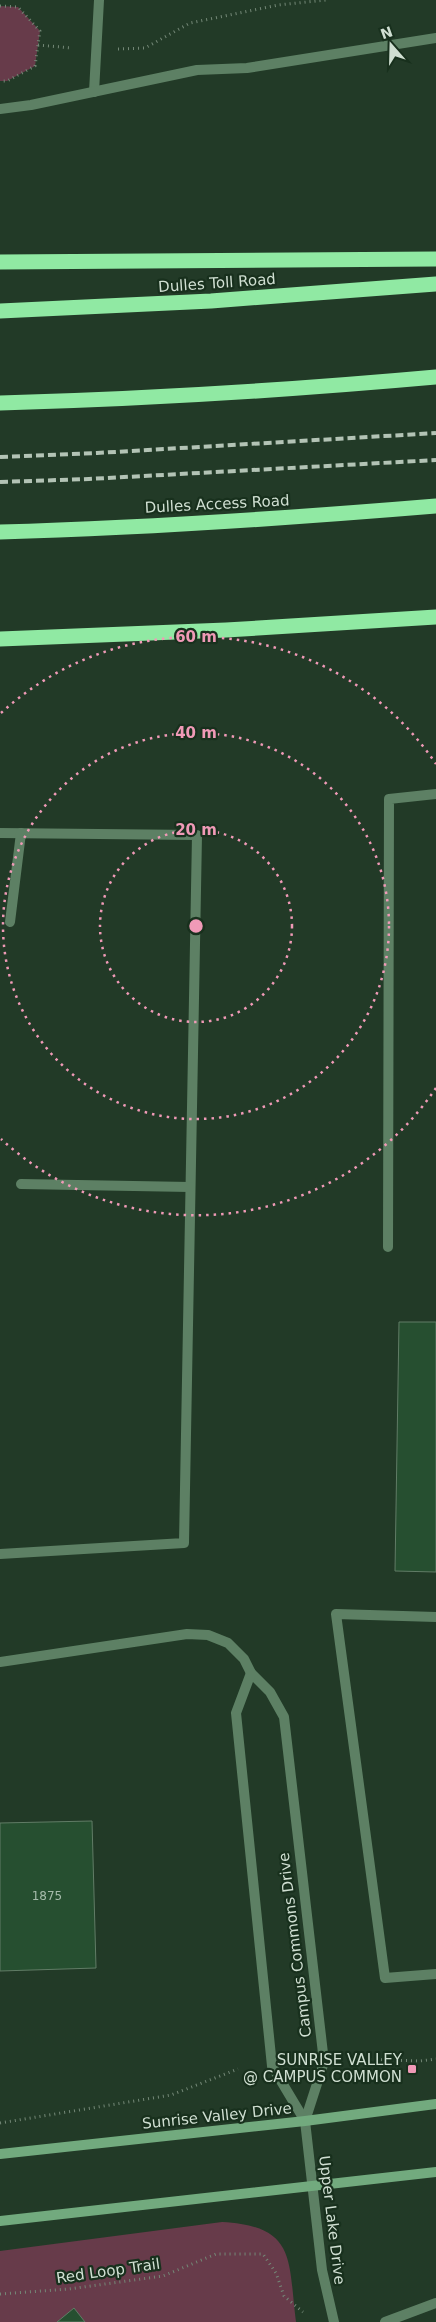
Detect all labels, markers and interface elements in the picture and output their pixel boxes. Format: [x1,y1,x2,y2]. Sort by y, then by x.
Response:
north arrow [366,20,416,70]
text: N [378,23,395,42]
street label: Dulles Toll Road [158,270,276,296]
street label: Dulles Access Road [144,491,290,517]
text: 60 m [175,628,217,646]
text: 40 m [175,724,217,742]
text: 20 m [175,821,217,839]
centre of rings [187,917,205,935]
street label: Campus Commons Drive [275,1852,315,2038]
house number: 1875 [32,1889,62,1903]
place label: SUNRISE VALLEY @ CAMPUS COMMON [243,2051,403,2086]
marker: SUNRISE VALLEY @ CAMPUS COMMON [406,2063,418,2075]
street label: Sunrise Valley Drive [141,2099,293,2133]
street label: Upper Lake Drive [315,2154,349,2286]
street label: Red Loop Trail [55,2255,161,2287]

